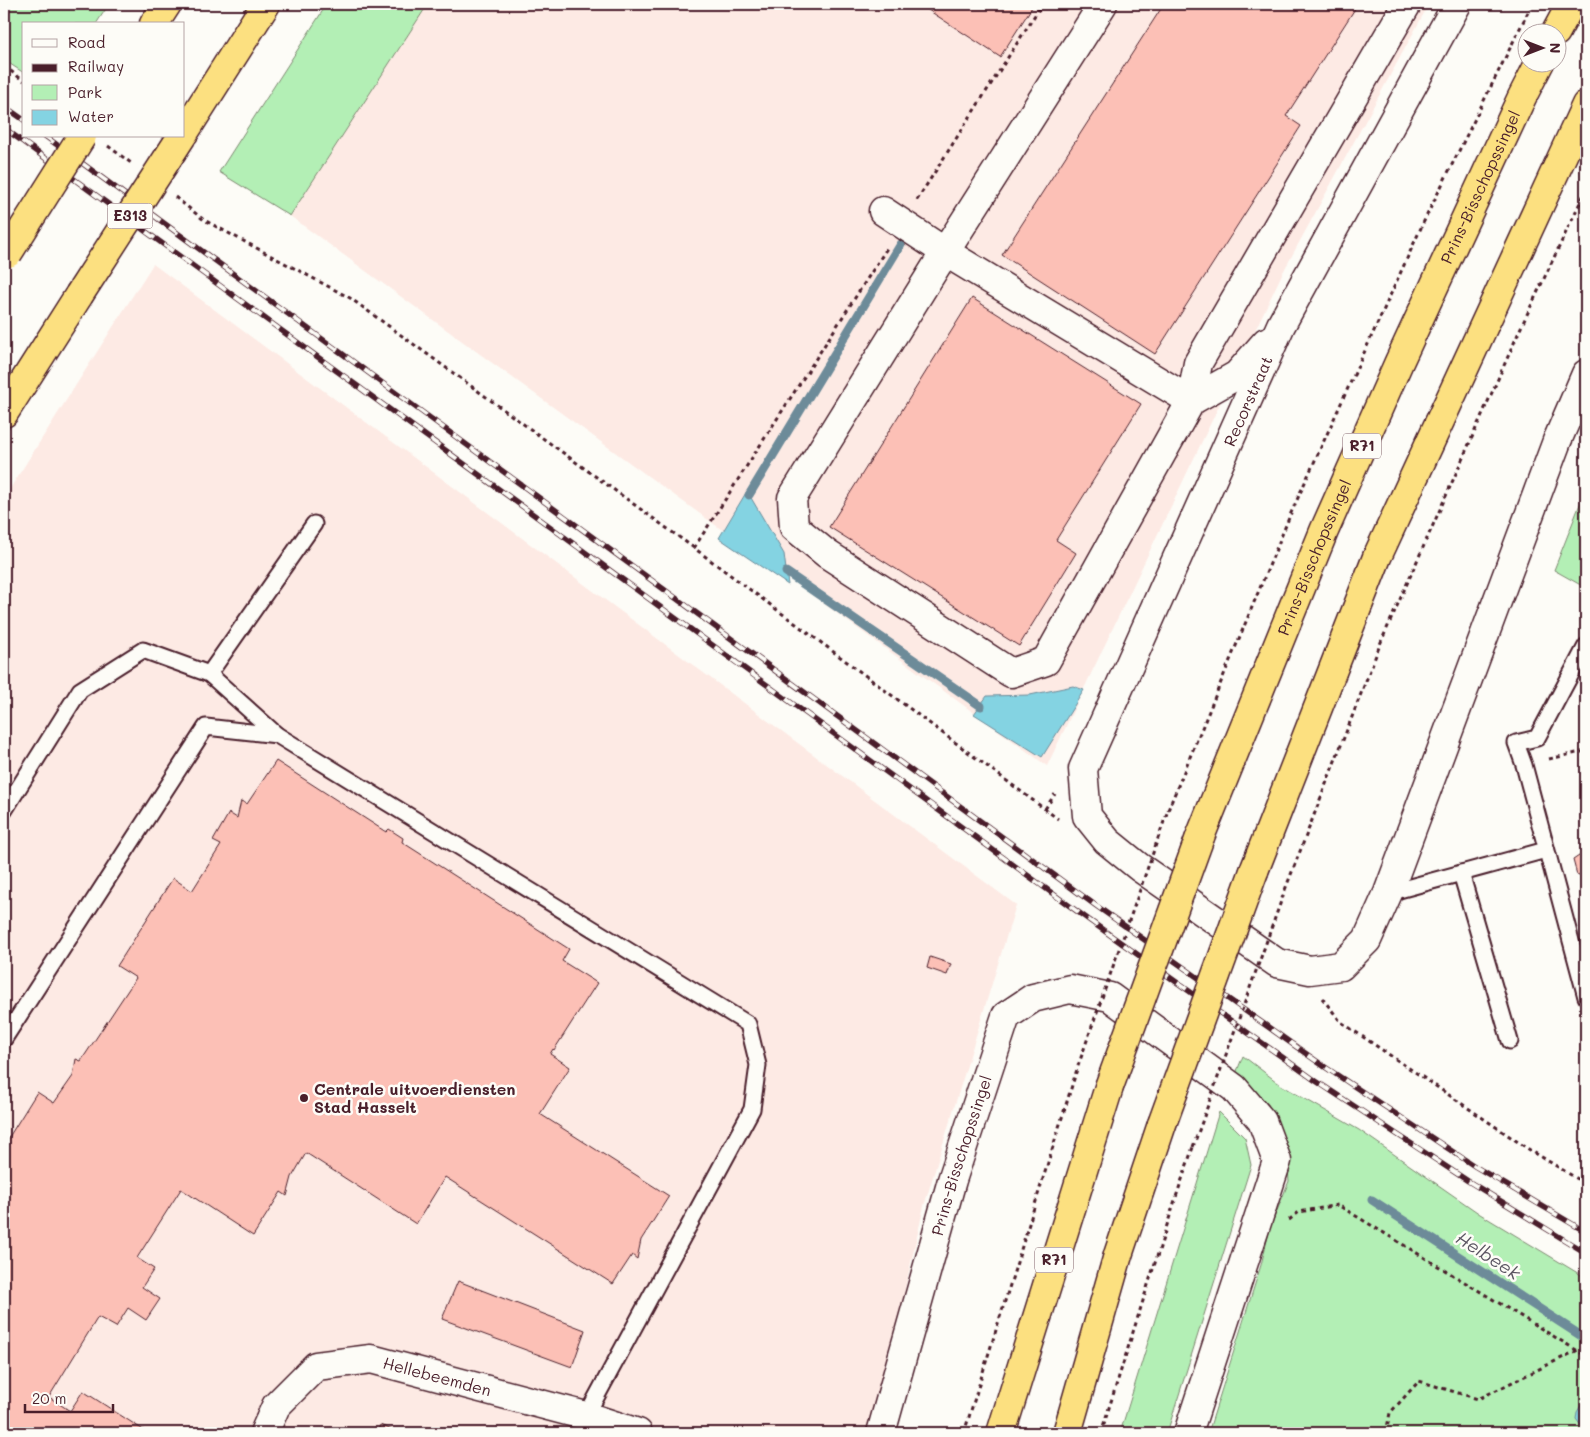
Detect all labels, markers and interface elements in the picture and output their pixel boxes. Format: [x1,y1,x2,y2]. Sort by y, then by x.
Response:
legend [22,22,185,138]
north arrow [1518,22,1568,72]
text: Road [68,32,105,52]
text: N [1546,43,1565,53]
text: Railway [68,56,124,76]
text: Park [68,82,102,102]
text: Water [68,106,114,126]
street label: Prins-Bisschopssingel [1435,107,1524,267]
road number: E313 [108,204,152,228]
street label: Recorstraat [1218,352,1277,449]
road number: R71 [1343,434,1381,458]
street label: Prins-Bisschopssingel [1272,476,1356,638]
street label: Prins-Bisschopssingel [926,1072,996,1238]
place label: Centrale uitvoerdiensten Stad Hasselt [314,1078,516,1117]
marker: Centrale uitvoerdiensten Stad Hasselt [298,1092,310,1104]
water label: Helbeek [1452,1226,1526,1285]
road number: R71 [1035,1248,1073,1272]
street label: Hellebeemden [381,1352,494,1400]
scale bar [25,1382,112,1414]
text: 20 m [32,1388,66,1408]

